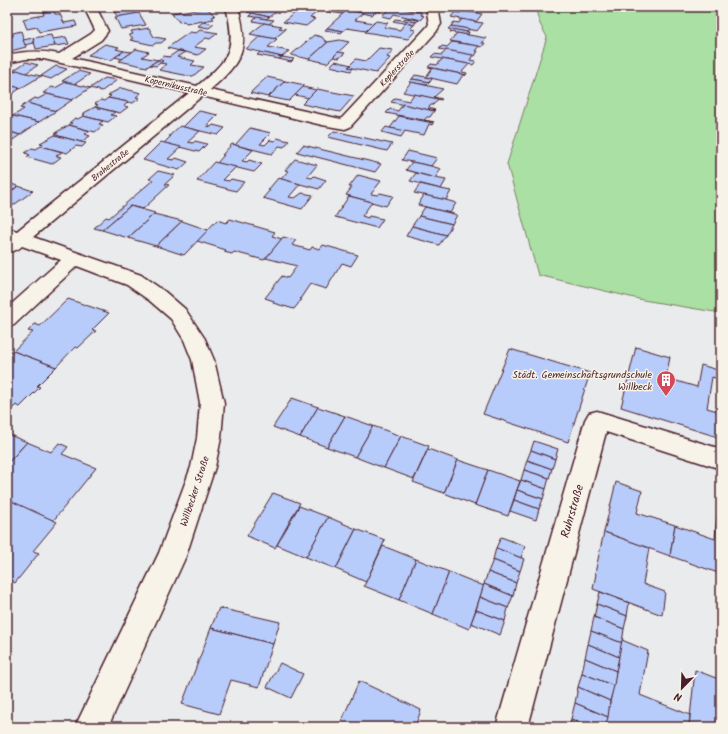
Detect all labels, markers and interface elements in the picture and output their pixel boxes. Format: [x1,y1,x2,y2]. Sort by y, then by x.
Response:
street label: Keplerstraße [376,46,419,91]
street label: Kopernikusstraße [143,72,209,101]
street label: Brahestraße [88,145,133,186]
place label: Städt. Gemeinschaftsgrundschule Willbeck [512,367,652,395]
building icon: Städt. Gemeinschaftsgrundschule Willbeck [655,369,677,397]
street label: Willbecker Straße [176,453,214,529]
street label: Ruhrstraße [556,482,589,540]
north arrow [662,668,702,708]
text: N [672,687,685,706]

